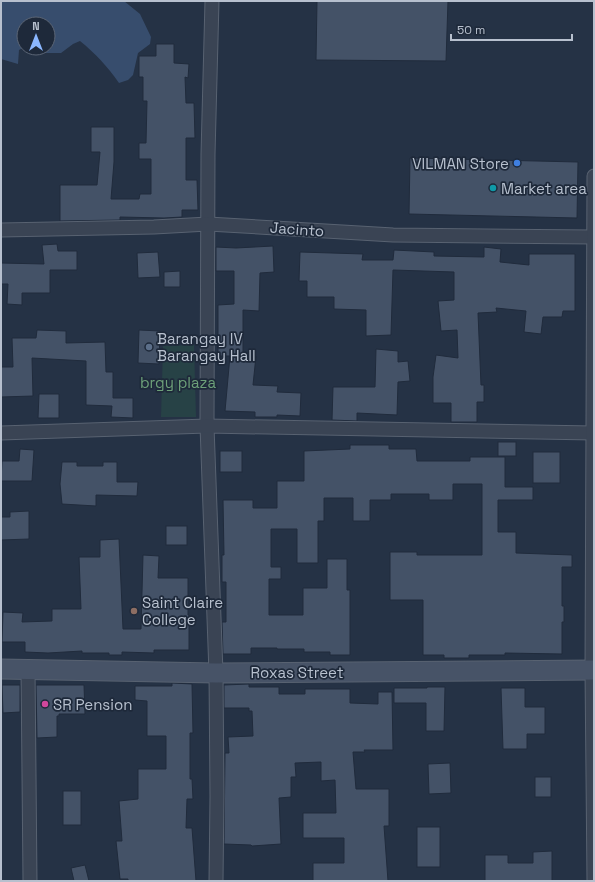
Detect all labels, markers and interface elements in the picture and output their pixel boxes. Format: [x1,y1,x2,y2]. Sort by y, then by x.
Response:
north arrow [16,16,56,56]
scale bar [451,16,572,42]
text: N [32,19,40,33]
text: 50 m [457,22,485,38]
place label: VILMAN Store [412,154,509,173]
marker: VILMAN Store [512,158,522,168]
place label: Market area [501,179,587,198]
marker: Market area [488,183,498,193]
street label: Jacinto [269,218,325,240]
place label: Barangay IV Barangay Hall [157,329,256,365]
marker: Barangay IV Barangay Hall [144,342,154,352]
park label: brgy plaza [140,373,216,392]
place label: Saint Claire College [142,593,223,629]
marker: Saint Claire College [129,606,139,616]
street label: Roxas Street [250,663,344,682]
place label: SR Pension [53,695,132,714]
marker: SR Pension [40,699,50,709]

